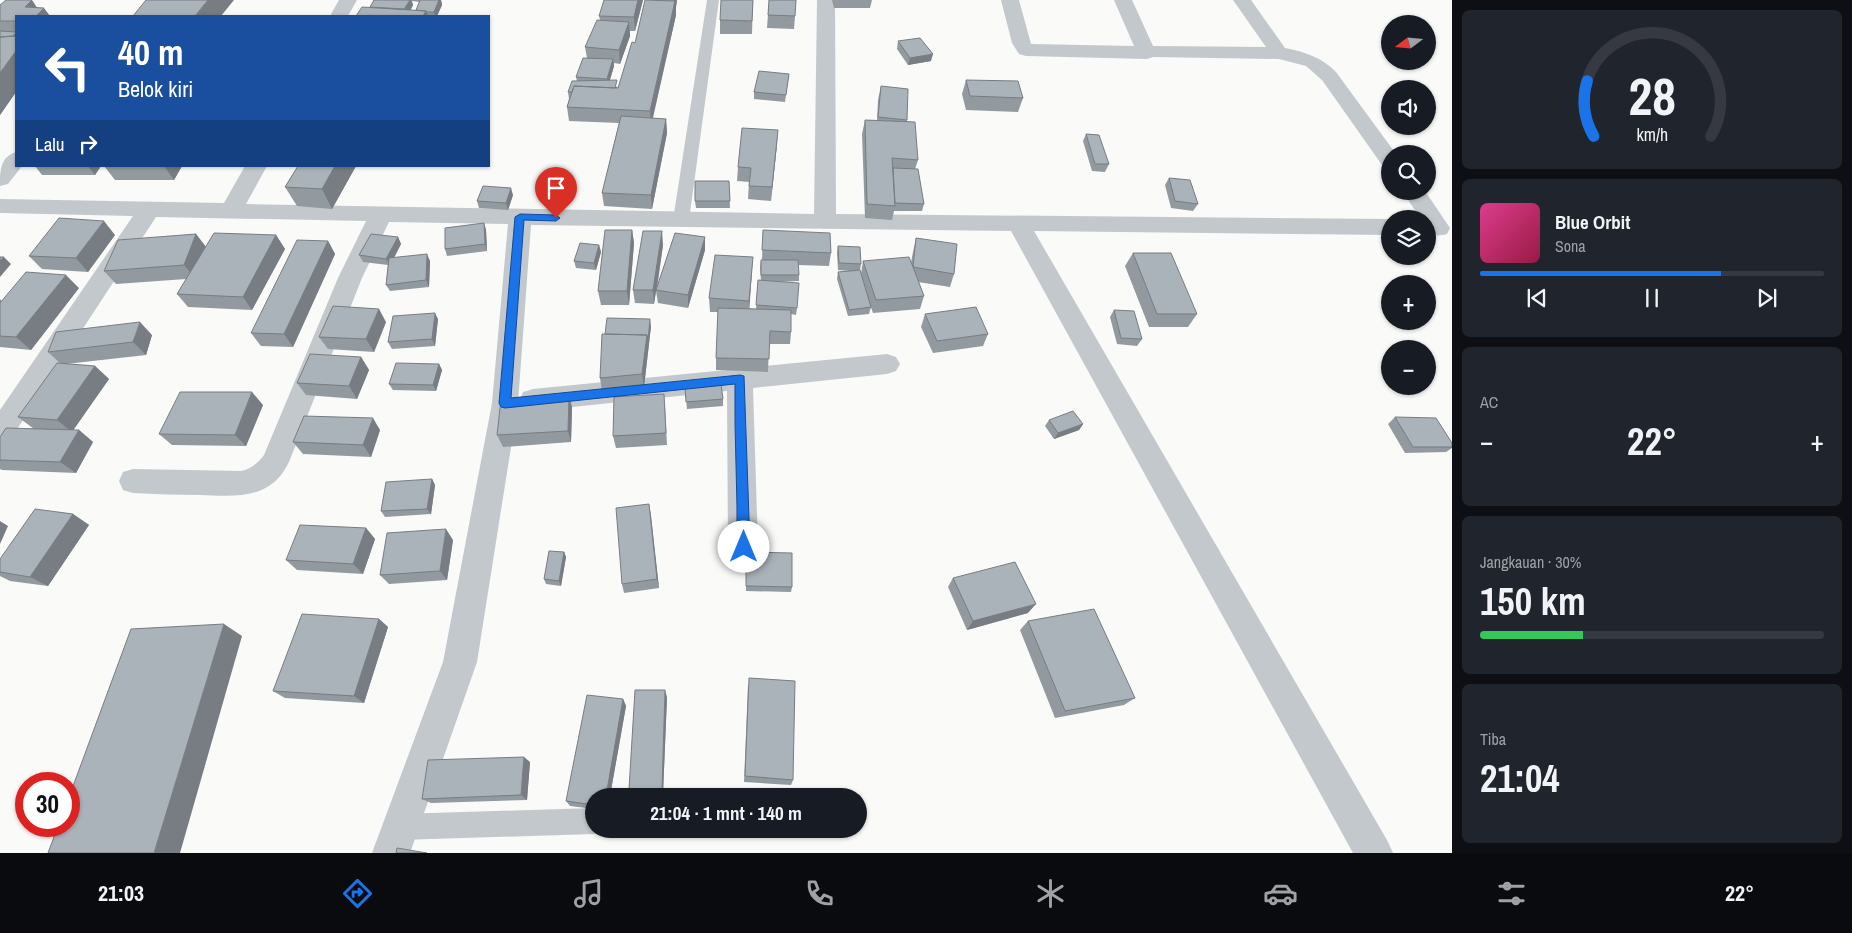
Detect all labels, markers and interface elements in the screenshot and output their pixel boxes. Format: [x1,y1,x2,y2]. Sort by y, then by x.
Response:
north arrow [1381,15,1436,70]
map controls [1381,15,1436,395]
text: 40 m [118,29,183,76]
icon: left [35,35,100,100]
text: 28 [1628,61,1676,131]
text: Belok kiri [118,74,193,104]
button: sound [1381,80,1436,135]
text: km/h [1636,123,1668,147]
icon: right [74,130,102,158]
text: Lalu [35,131,64,157]
button: search [1381,145,1436,200]
pin [535,167,577,218]
icon: arrive [542,174,570,202]
text: Blue Orbit [1555,209,1630,235]
button: layers [1381,210,1436,265]
text: Sona [1555,235,1586,257]
button: + [1381,275,1436,330]
icon: previous [1523,284,1551,312]
icon: pause [1638,284,1666,312]
icon: next [1753,284,1781,312]
button: − [1381,340,1436,395]
text: AC [1480,391,1498,413]
text: 22° [1627,416,1677,467]
text: − [1480,422,1493,460]
text: + [1811,422,1824,460]
position arrow [717,520,769,572]
text: Jangkauan · 30% [1480,551,1581,573]
text: 150 km [1480,576,1586,627]
text: Tiba [1480,728,1506,750]
text: 21:04 [1480,753,1560,804]
speed limit sign: 30 [15,772,80,837]
text: 21:04 · 1 mnt · 140 m [650,800,802,826]
icon: directions [340,876,375,911]
icon: music [571,876,606,911]
icon: phone [802,876,837,911]
icon: climate [1033,876,1068,911]
icon: car [1263,876,1298,911]
icon: filters [1494,876,1529,911]
text: 21:03 [98,878,144,908]
text: 22° [1725,878,1754,908]

